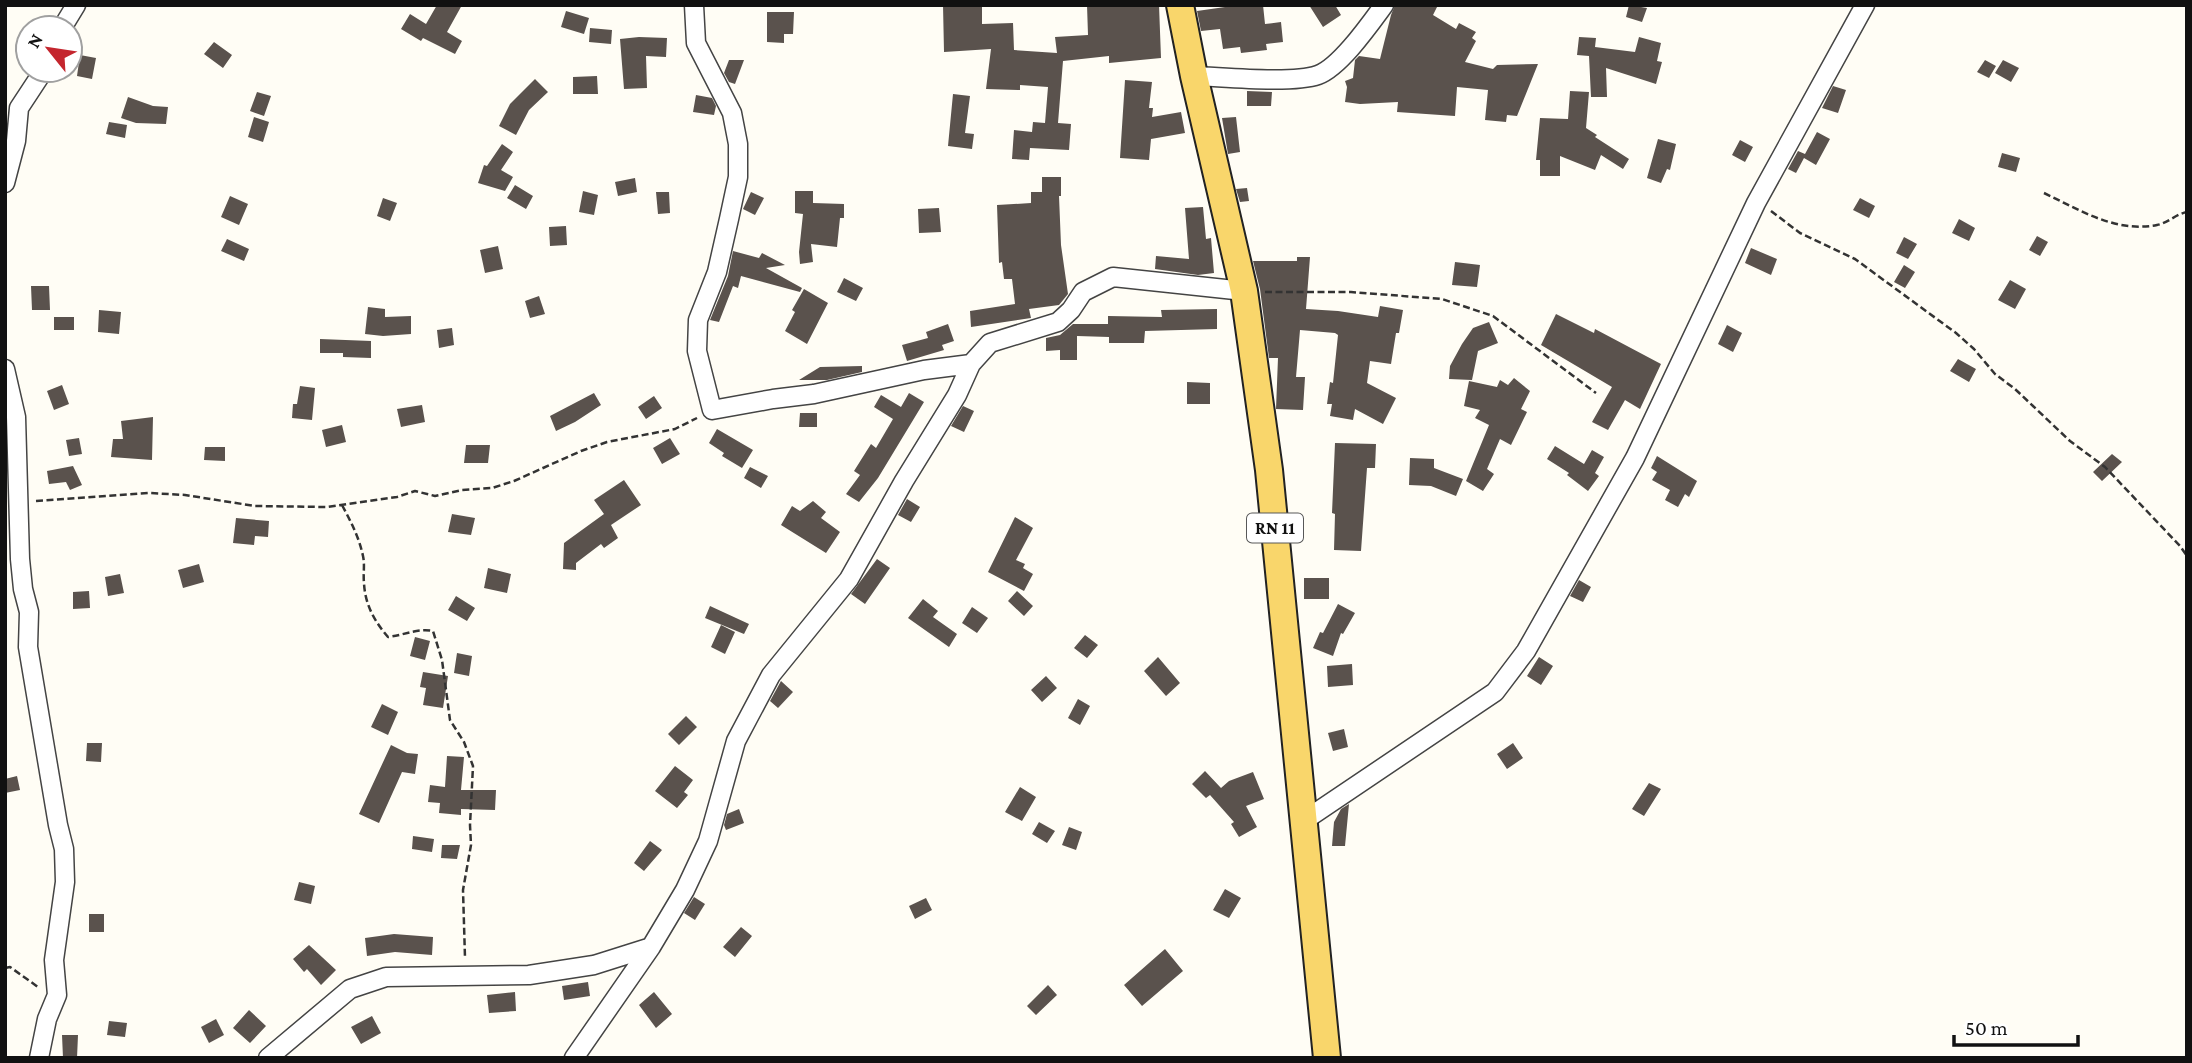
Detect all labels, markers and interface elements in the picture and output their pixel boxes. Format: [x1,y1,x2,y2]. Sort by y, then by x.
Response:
north arrow [14,14,84,84]
text: N [22,30,47,52]
road number: RN 11 [1247,514,1303,542]
scale bar [1954,1004,2078,1048]
text: 50 m [1965,1016,2008,1040]

